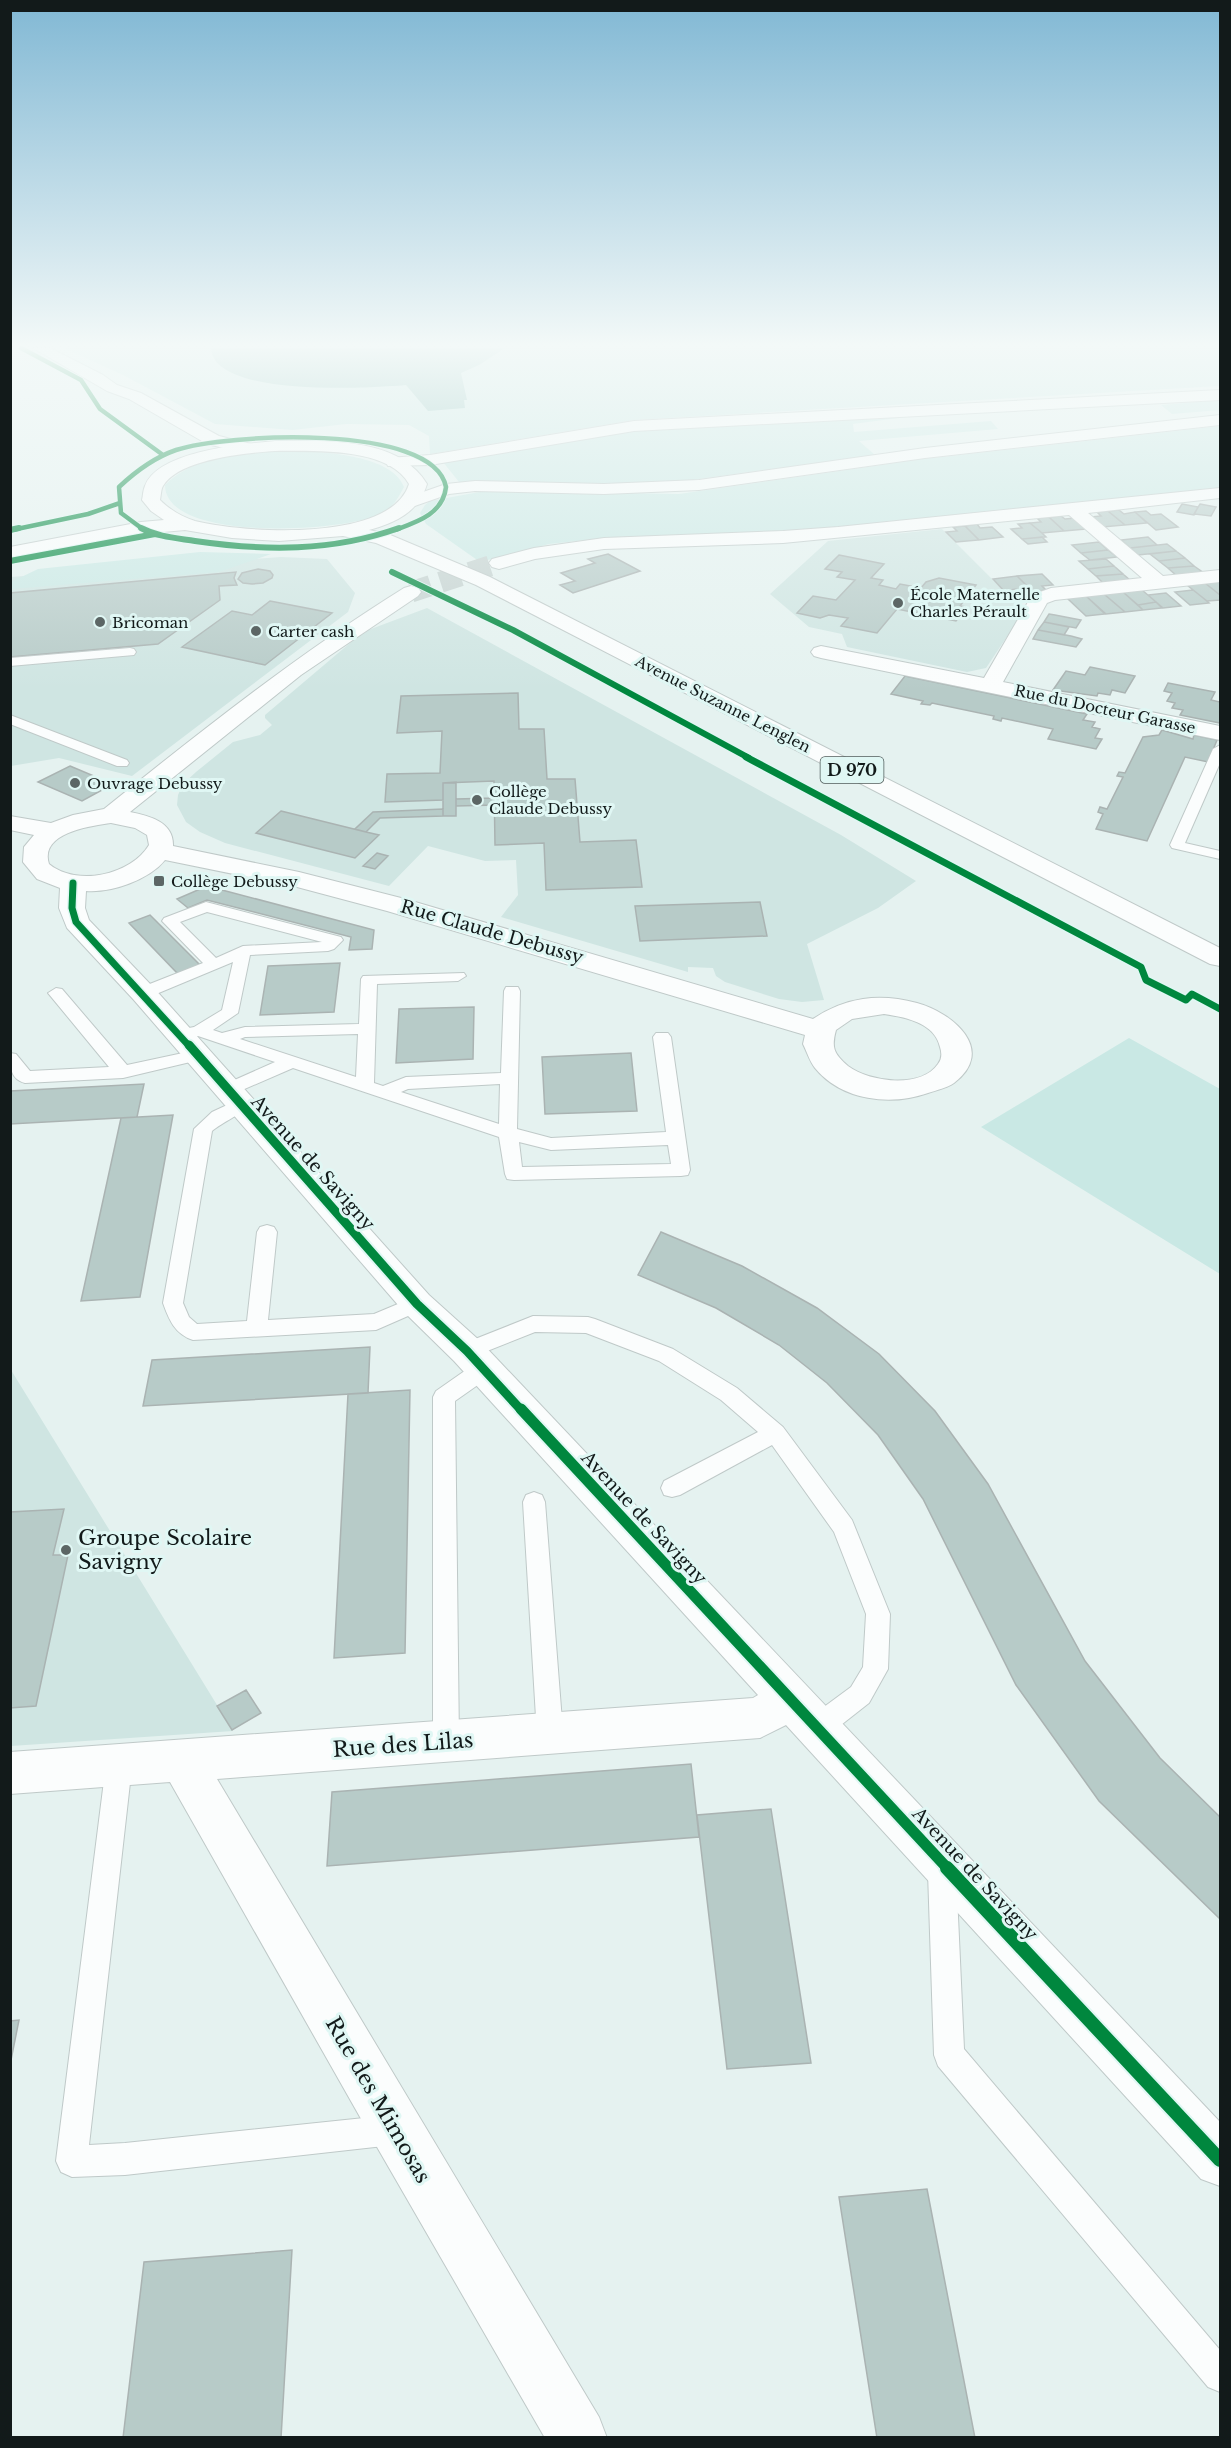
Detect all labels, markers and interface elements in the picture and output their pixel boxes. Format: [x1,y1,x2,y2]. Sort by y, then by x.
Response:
place label: École Maternelle Charles Pérault [910,585,1040,621]
marker: École Maternelle Charles Pérault [891,596,905,610]
place label: Bricoman [112,613,188,632]
marker: Bricoman [93,615,107,629]
place label: Carter cash [268,622,354,641]
marker: Carter cash [249,624,263,638]
street label: Avenue Suzanne Lenglen [631,651,814,757]
street label: Rue du Docteur Garasse [1013,680,1197,738]
road number: D 970 [820,757,884,783]
place label: Ouvrage Debussy [87,774,223,793]
marker: Ouvrage Debussy [68,776,82,790]
place label: Collège Claude Debussy [489,782,612,818]
marker: Collège Claude Debussy [470,793,484,807]
place label: Collège Debussy [171,872,298,891]
marker: Collège Debussy [152,874,166,888]
street label: Rue Claude Debussy [398,895,587,969]
street label: Avenue de Savigny [246,1090,380,1235]
street label: Avenue de Savigny [576,1446,712,1589]
place label: Groupe Scolaire Savigny [78,1525,252,1575]
marker: Groupe Scolaire Savigny [59,1543,73,1557]
street label: Rue des Lilas [332,1727,474,1763]
street label: Avenue de Savigny [907,1802,1043,1945]
street label: Rue des Mimosas [320,2012,436,2188]

